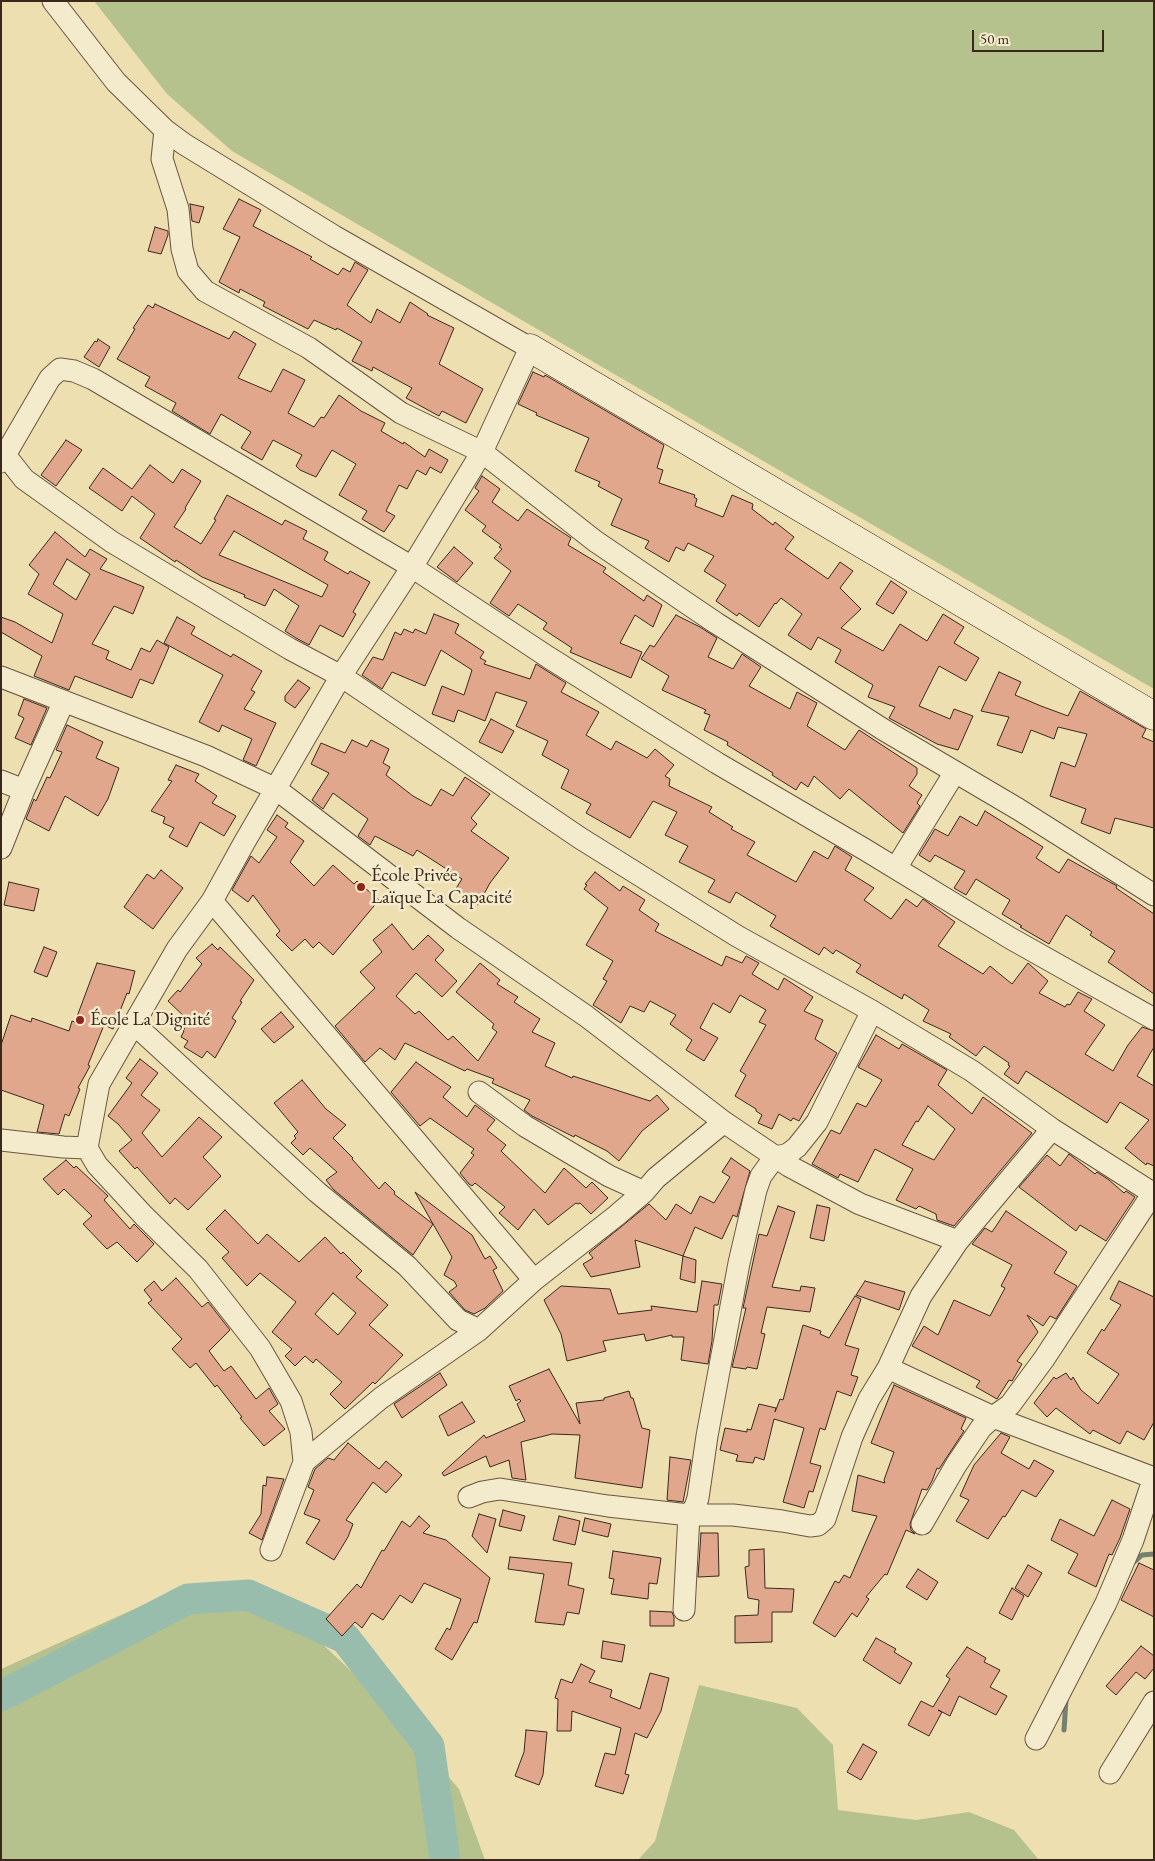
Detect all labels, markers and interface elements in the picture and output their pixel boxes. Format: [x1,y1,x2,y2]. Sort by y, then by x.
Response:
scale bar [975,20,1108,52]
text: 50 m [980,29,1009,48]
place label: École Privée Laïque La Capacité [371,865,512,909]
marker: École Privée Laïque La Capacité [355,881,367,893]
place label: École La Dignité [90,1009,210,1031]
marker: École La Dignité [74,1014,86,1026]

